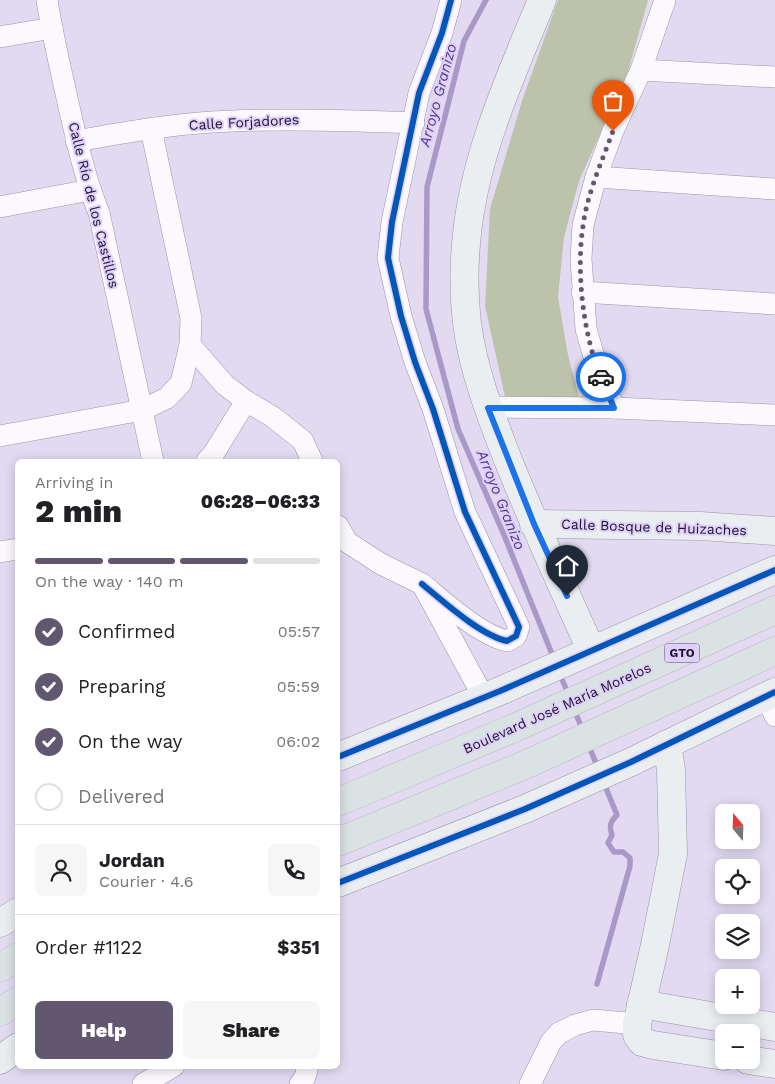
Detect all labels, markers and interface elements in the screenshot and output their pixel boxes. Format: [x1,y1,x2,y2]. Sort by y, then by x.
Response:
water label: Arroyo Granizo [415,41,460,149]
pin [592,80,634,131]
icon: bag [599,87,627,115]
street label: Calle Forjadores [188,111,300,133]
street label: Calle Río de los Castillos [66,120,122,290]
courier [576,352,626,402]
icon: car [587,363,615,391]
water label: Arroyo Granizo [472,447,529,553]
text: Arriving in [35,473,113,492]
text: 06:28–06:33 [201,490,320,513]
text: 2 min [35,492,122,530]
street label: Calle Bosque de Huizaches [561,516,747,538]
pin [546,545,588,596]
icon: home [553,552,581,580]
text: On the way · 140 m [35,572,183,591]
icon: check [35,618,63,646]
text: Confirmed [78,620,175,643]
text: 05:57 [278,622,320,641]
road number: GTO [664,644,700,662]
street label: Boulevard José María Morelos [461,659,653,757]
icon: check [35,673,63,701]
text: Preparing [78,675,165,698]
text: 05:59 [277,677,320,696]
icon: check [35,728,63,756]
text: On the way [78,730,182,753]
text: 06:02 [276,732,320,751]
text: Delivered [78,785,165,808]
north arrow [715,804,760,849]
map controls [715,804,760,1069]
button: person [35,844,87,896]
button: phone [268,844,320,896]
text: Jordan [99,849,165,872]
button: locate [715,859,760,904]
text: Courier · 4.6 [99,872,194,891]
button: layers [715,914,760,959]
text: Order #1122 [35,936,142,959]
text: $351 [277,936,320,959]
button: + [715,969,760,1014]
button: Help [35,1001,173,1059]
button: Share [183,1001,320,1059]
button: − [715,1024,760,1069]

